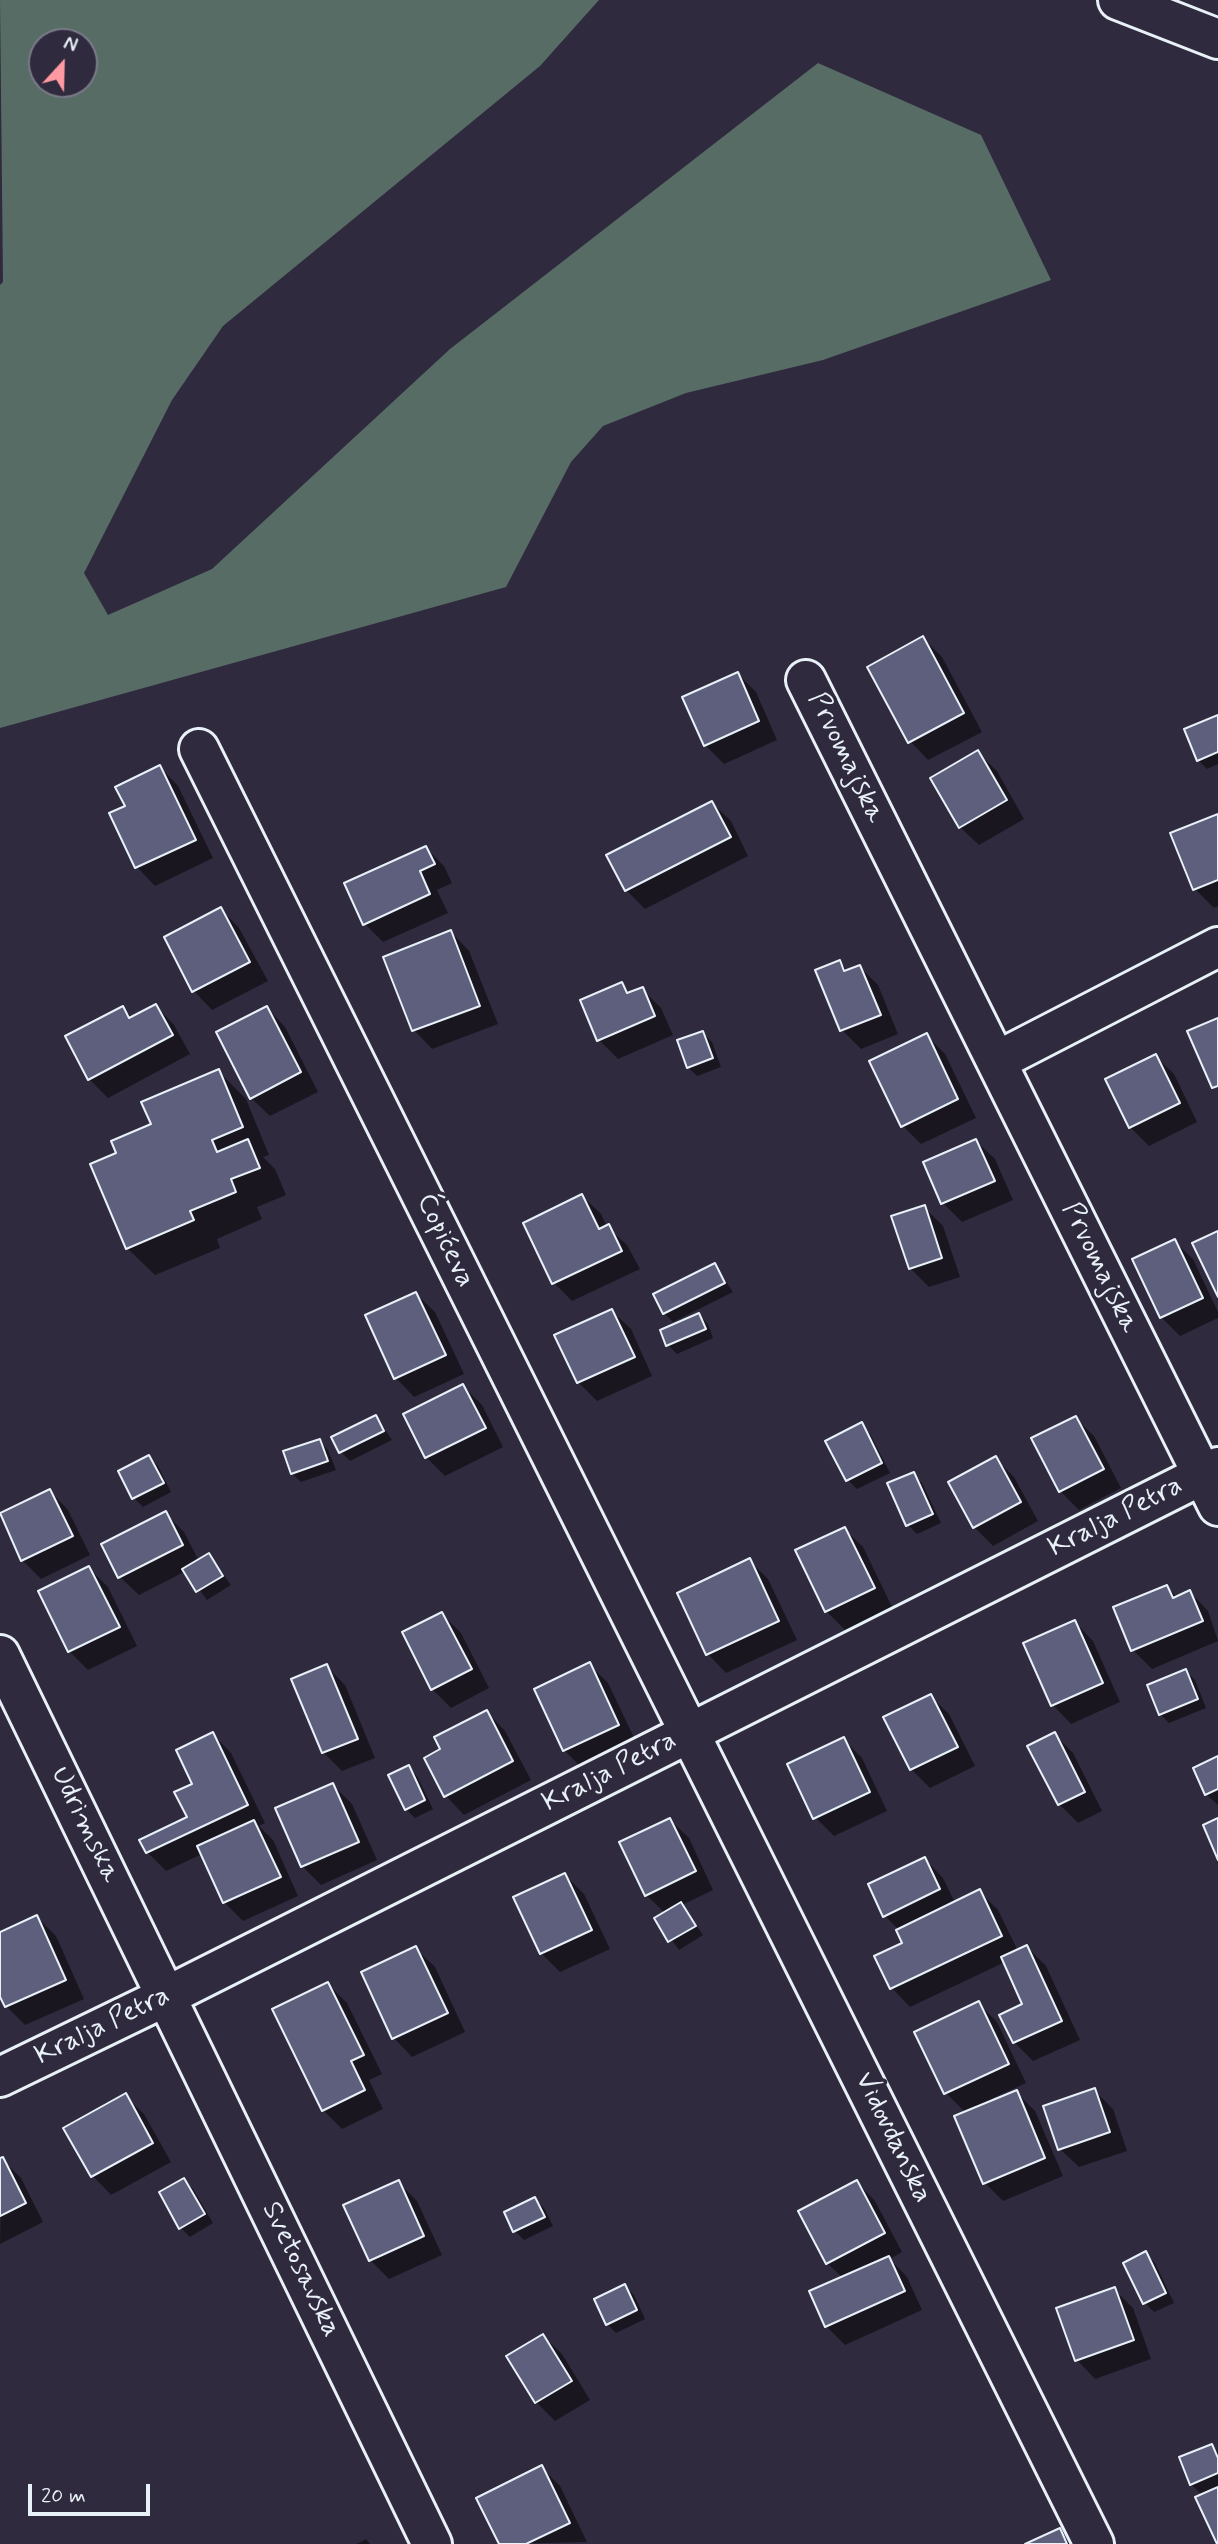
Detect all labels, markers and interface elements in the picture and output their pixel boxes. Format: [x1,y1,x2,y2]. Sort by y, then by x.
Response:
north arrow [28,28,98,98]
text: N [60,31,81,59]
street label: Prvomajska [799,687,891,829]
street label: Ćopićeva [407,1189,481,1293]
street label: Prvomajska [1053,1197,1145,1339]
street label: Kralja Petra [1043,1470,1189,1566]
street label: Kralja Petra [537,1725,683,1821]
street label: Udrimska [42,1762,126,1888]
street label: Kralja Petra [30,1980,176,2074]
street label: Vidovdanska [846,2067,938,2209]
street label: Svetosavska [253,2197,347,2343]
scale bar [32,2470,154,2514]
text: 20 m [41,2482,86,2510]

